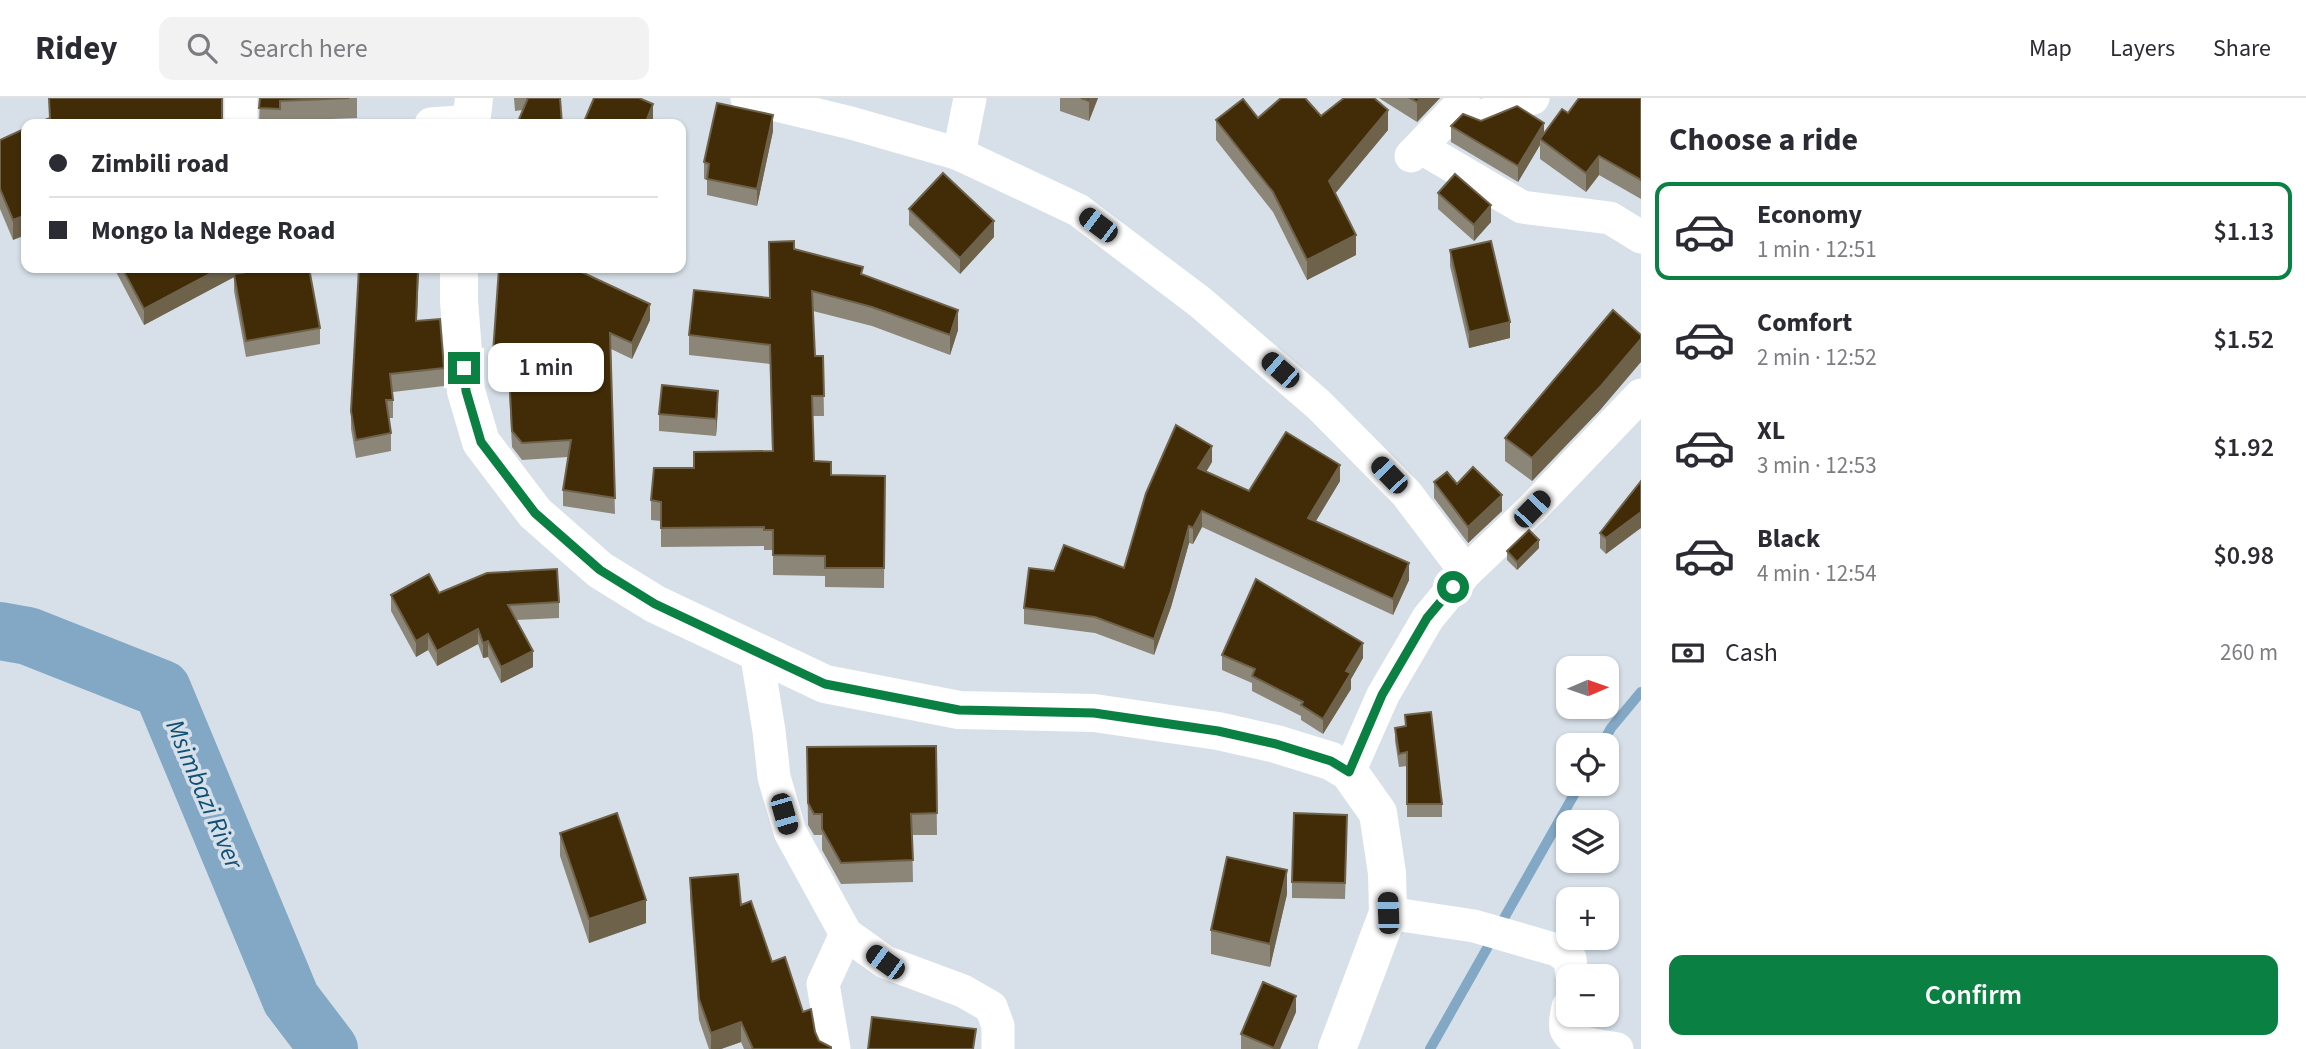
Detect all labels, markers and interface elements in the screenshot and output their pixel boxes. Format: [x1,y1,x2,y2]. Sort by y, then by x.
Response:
search box [159,17,649,80]
text: Ridey [35,25,117,72]
icon: search [183,29,221,67]
text: Search here [239,30,368,67]
text: Map [2029,31,2072,66]
text: Layers [2110,31,2175,66]
text: Share [2213,31,2271,66]
text: Choose a ride [1669,117,1858,163]
text: Zimbili road [91,145,229,182]
text: Economy [1757,196,1862,233]
icon: car [1673,200,1736,263]
car [1075,204,1122,246]
text: Mongo la Ndege Road [91,212,335,249]
text: $1.13 [2213,213,2274,250]
text: 1 min · 12:51 [1757,233,1877,266]
text: Comfort [1757,304,1852,341]
icon: car [1673,308,1736,371]
text: $1.52 [2213,321,2274,358]
text: 2 min · 12:52 [1757,341,1877,374]
callout: 1 min [489,344,604,392]
car [1258,348,1303,392]
text: 1 min [519,351,573,384]
route end [448,352,480,384]
text: XL [1757,412,1785,449]
icon: car [1673,416,1736,479]
text: $1.92 [2213,429,2274,466]
text: 3 min · 12:53 [1757,449,1877,482]
car [1367,453,1412,497]
car [1510,487,1555,531]
text: Black [1757,520,1820,557]
icon: car [1673,524,1736,587]
text: $0.98 [2213,537,2274,574]
text: 4 min · 12:54 [1757,557,1877,590]
route start [1437,571,1469,603]
icon: cash [1669,634,1707,672]
text: Cash [1725,634,1778,671]
text: 260 m [2220,636,2278,669]
north arrow [1556,656,1619,719]
map controls [1556,656,1619,1027]
water label: Msimbazi River [156,714,253,876]
button: locate [1556,733,1619,796]
car [769,791,800,837]
button: layers [1556,810,1619,873]
button: + [1556,887,1619,950]
car [1377,892,1400,934]
car [862,941,909,983]
button: Confirm [1669,955,2278,1035]
button: − [1556,964,1619,1027]

